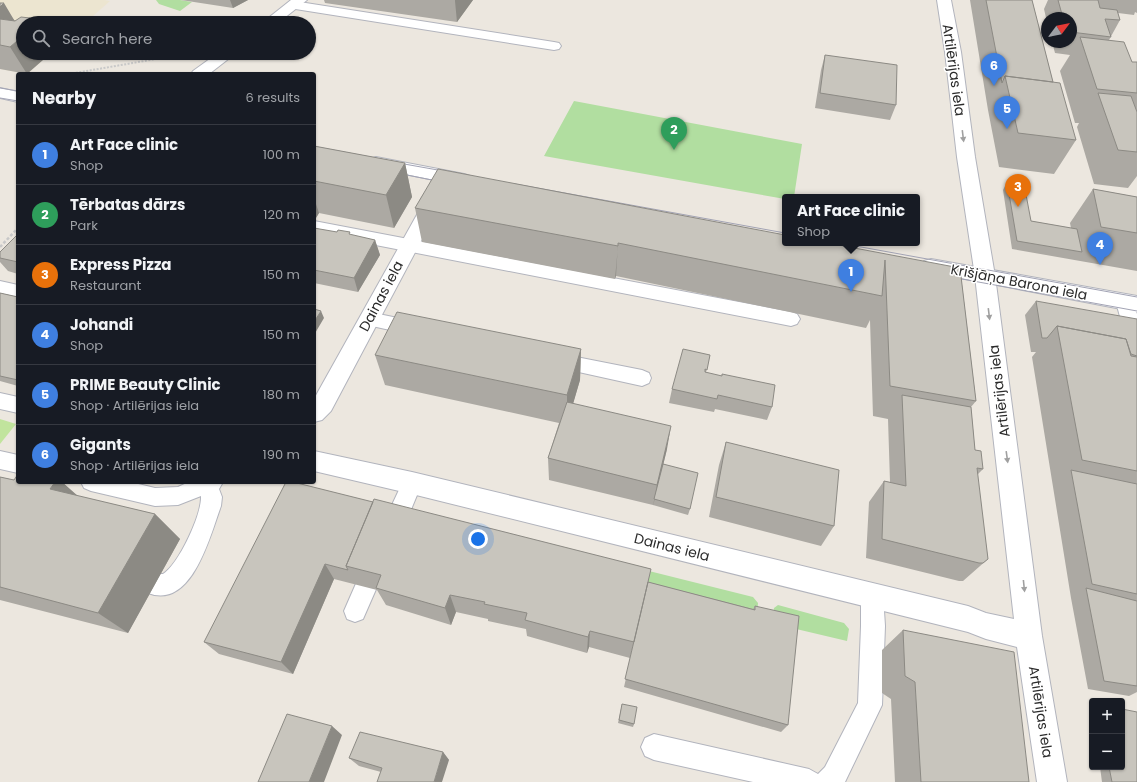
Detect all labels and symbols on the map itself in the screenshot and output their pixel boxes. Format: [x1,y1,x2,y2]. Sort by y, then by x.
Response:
north arrow [1041,12,1077,48]
street label: Artilērijas iela [938,23,970,117]
pin: 6 [981,53,1007,86]
pin: 5 [994,96,1020,129]
pin: 2 [661,117,687,150]
one-way arrow [960,130,966,142]
pin: 3 [1005,174,1031,207]
pin: 4 [1087,232,1113,265]
street label: Dainas iela [354,257,408,335]
pin: 1 [838,259,864,292]
street label: Krišjāņa Barona iela [949,259,1089,305]
one-way arrow [986,308,992,321]
street label: Artilērijas iela [983,344,1015,438]
one-way arrow [1004,451,1010,463]
street label: Dainas iela [632,528,712,566]
your location [468,529,488,549]
one-way arrow [1021,580,1027,592]
street label: Artilērijas iela [1024,665,1058,759]

